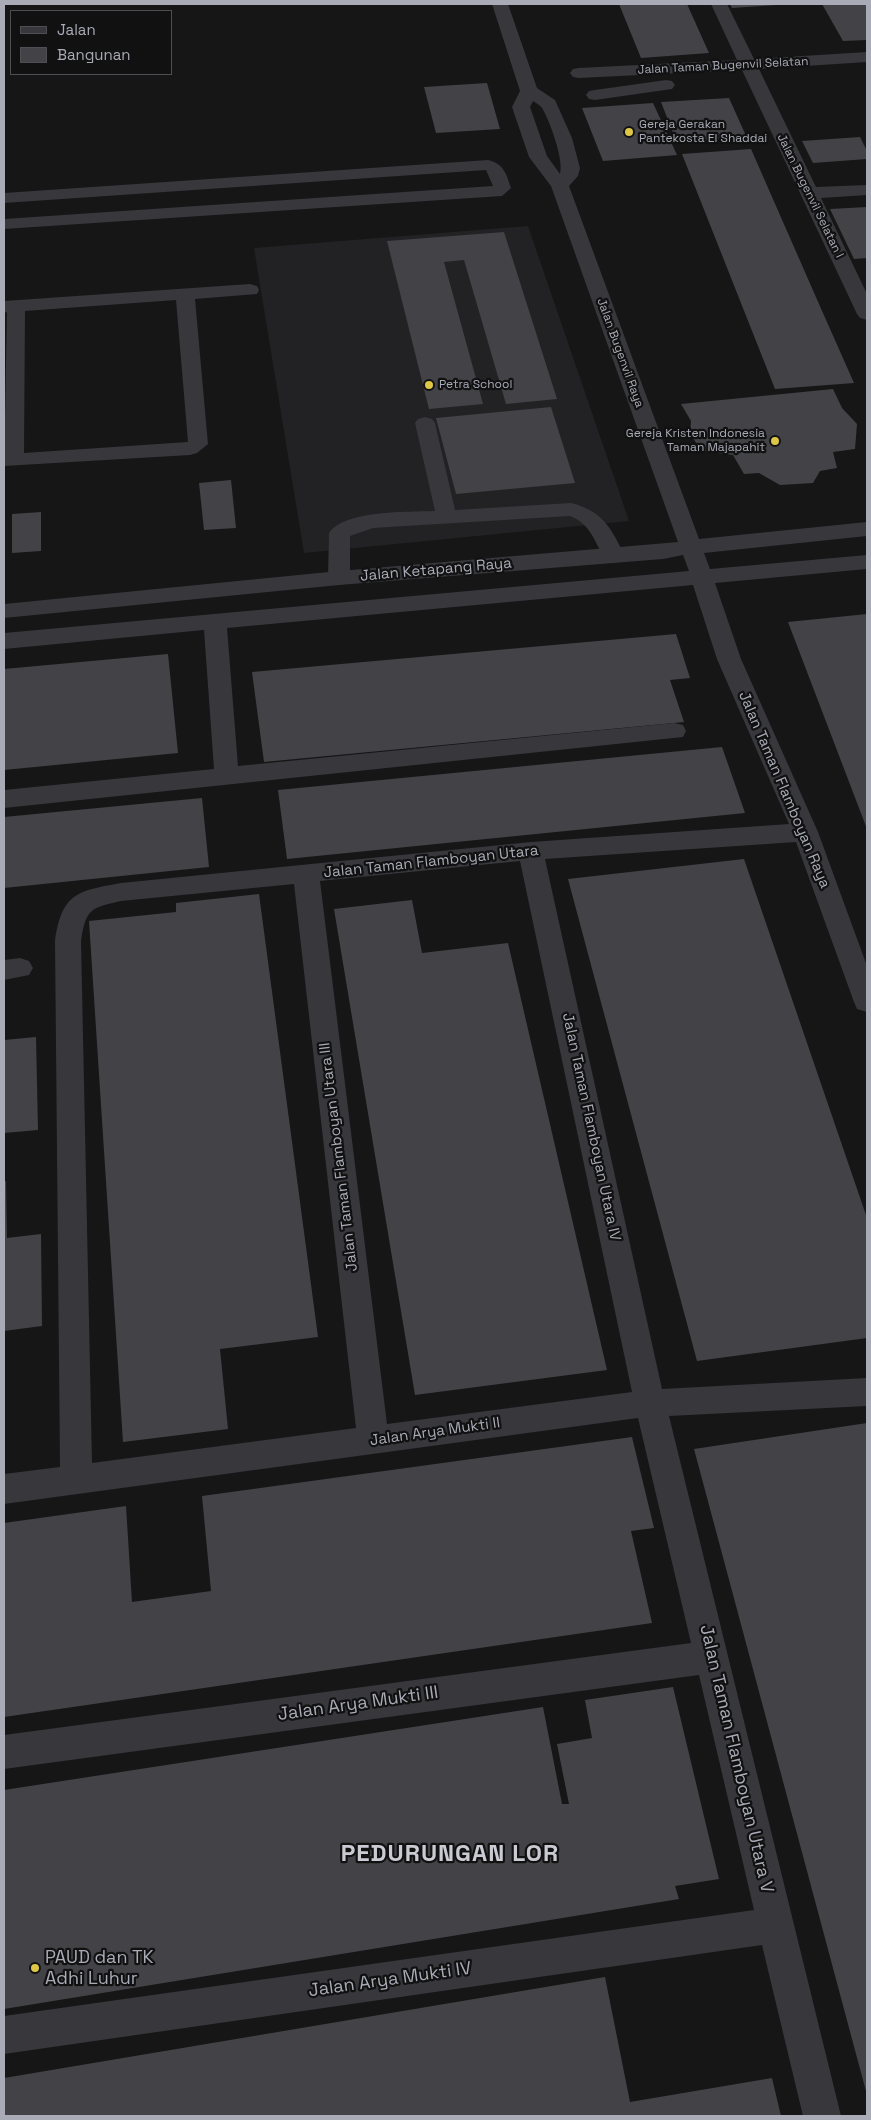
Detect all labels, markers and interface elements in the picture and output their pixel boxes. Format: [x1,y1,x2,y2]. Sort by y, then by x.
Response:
legend [10,10,172,75]
text: Jalan [57,20,96,39]
text: Bangunan [57,45,131,64]
street label: Jalan Taman Bugenvil Selatan [637,54,809,78]
place label: Gereja Gerakan Pantekosta El Shaddai [639,118,767,146]
marker: Gereja Gerakan Pantekosta El Shaddai [623,126,635,138]
street label: Jalan Bugenvil Selatan I [774,132,846,260]
street label: Jalan Bugenvil Raya [594,296,646,410]
place label: Petra School [439,378,512,392]
marker: Petra School [423,379,435,391]
place label: Gereja Kristen Indonesia Taman Majapahit [626,427,765,455]
marker: Gereja Kristen Indonesia Taman Majapahit [769,435,781,447]
street label: Jalan Ketapang Raya [359,554,513,586]
street label: Jalan Taman Flamboyan Raya [734,689,834,891]
street label: Jalan Taman Flamboyan Utara [323,842,539,882]
street label: Jalan Taman Flamboyan Utara IV [558,1011,624,1243]
street label: Jalan Taman Flamboyan Utara III [316,1041,362,1273]
street label: Jalan Arya Mukti II [369,1414,501,1450]
street label: Jalan Taman Flamboyan Utara V [695,1623,777,1895]
street label: Jalan Arya Mukti III [276,1682,440,1726]
district label: PEDURUNGAN LOR [339,1840,561,1868]
place label: PAUD dan TK Adhi Luhur [45,1947,154,1990]
street label: Jalan Arya Mukti IV [307,1958,473,2002]
marker: PAUD dan TK Adhi Luhur [29,1962,41,1974]

